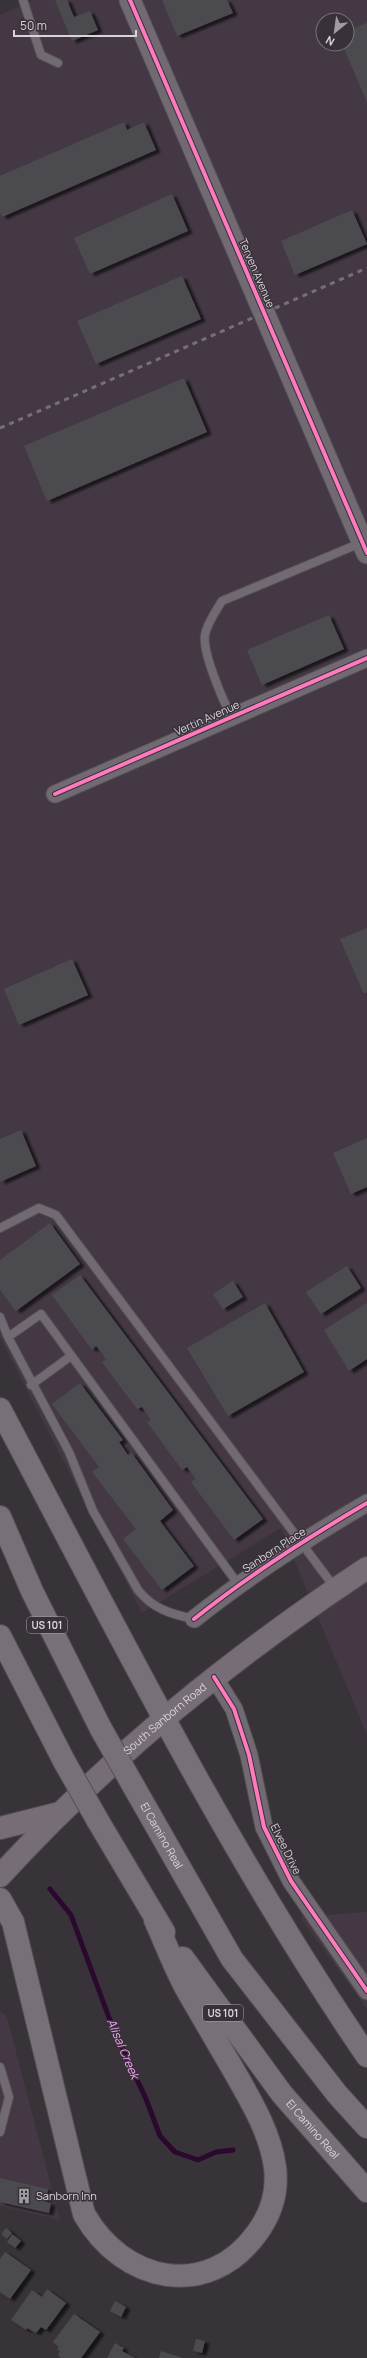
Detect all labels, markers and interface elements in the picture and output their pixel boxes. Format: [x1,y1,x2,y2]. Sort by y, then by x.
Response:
scale bar [14,12,136,38]
north arrow [315,12,355,52]
text: 50 m [20,17,47,34]
text: N [323,33,337,50]
street label: Terven Avenue [236,236,279,310]
street label: Vertin Avenue [172,696,242,739]
street label: Sanborn Place [239,1523,309,1576]
road number: US 101 [27,1617,67,1633]
street label: South Sanborn Road [120,1679,209,1758]
street label: El Camino Real [137,1799,187,1871]
street label: Elvee Drive [268,1821,305,1877]
road number: US 101 [203,2005,243,2021]
water label: Alisal Creek [103,2016,145,2084]
street label: El Camino Real [283,2096,343,2162]
building icon: Sanborn Inn [15,2187,33,2205]
place label: Sanborn Inn [36,2188,97,2203]

